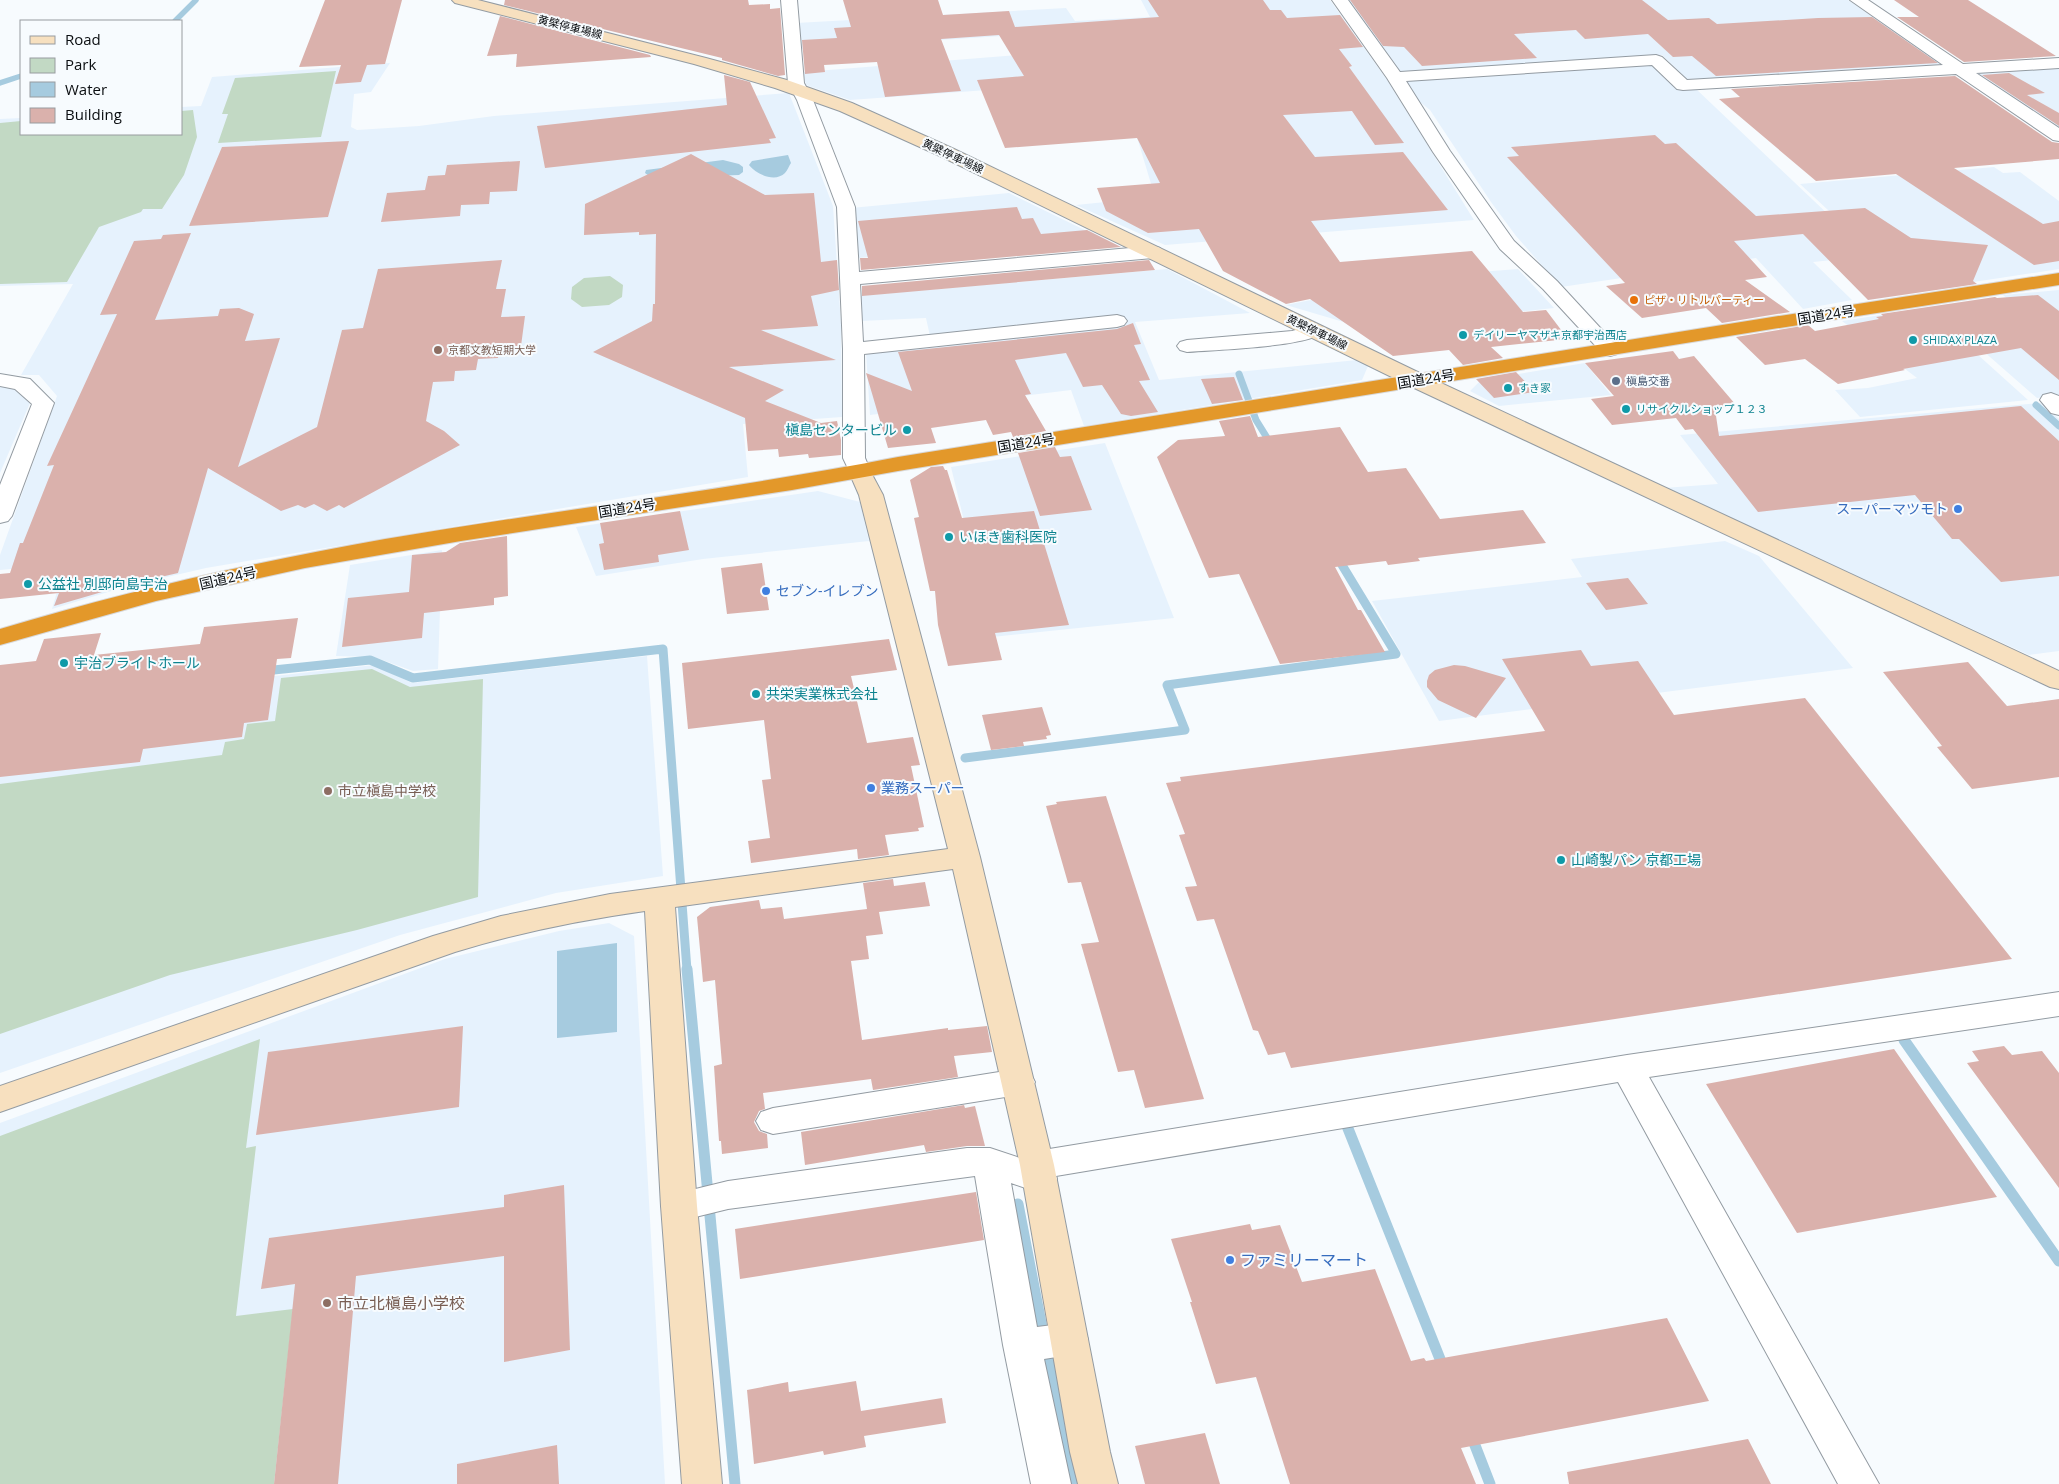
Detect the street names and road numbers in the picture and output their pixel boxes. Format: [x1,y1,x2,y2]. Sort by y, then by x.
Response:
street label: 黄檗停車場線 [536,11,604,42]
street label: 黄檗停車場線 [920,135,986,176]
street label: 国道24号 [1796,301,1856,328]
street label: 黄檗停車場線 [1284,310,1350,353]
street label: 国道24号 [1396,365,1456,392]
street label: 国道24号 [996,429,1056,456]
street label: 国道24号 [597,494,657,521]
street label: 国道24号 [197,562,258,593]

